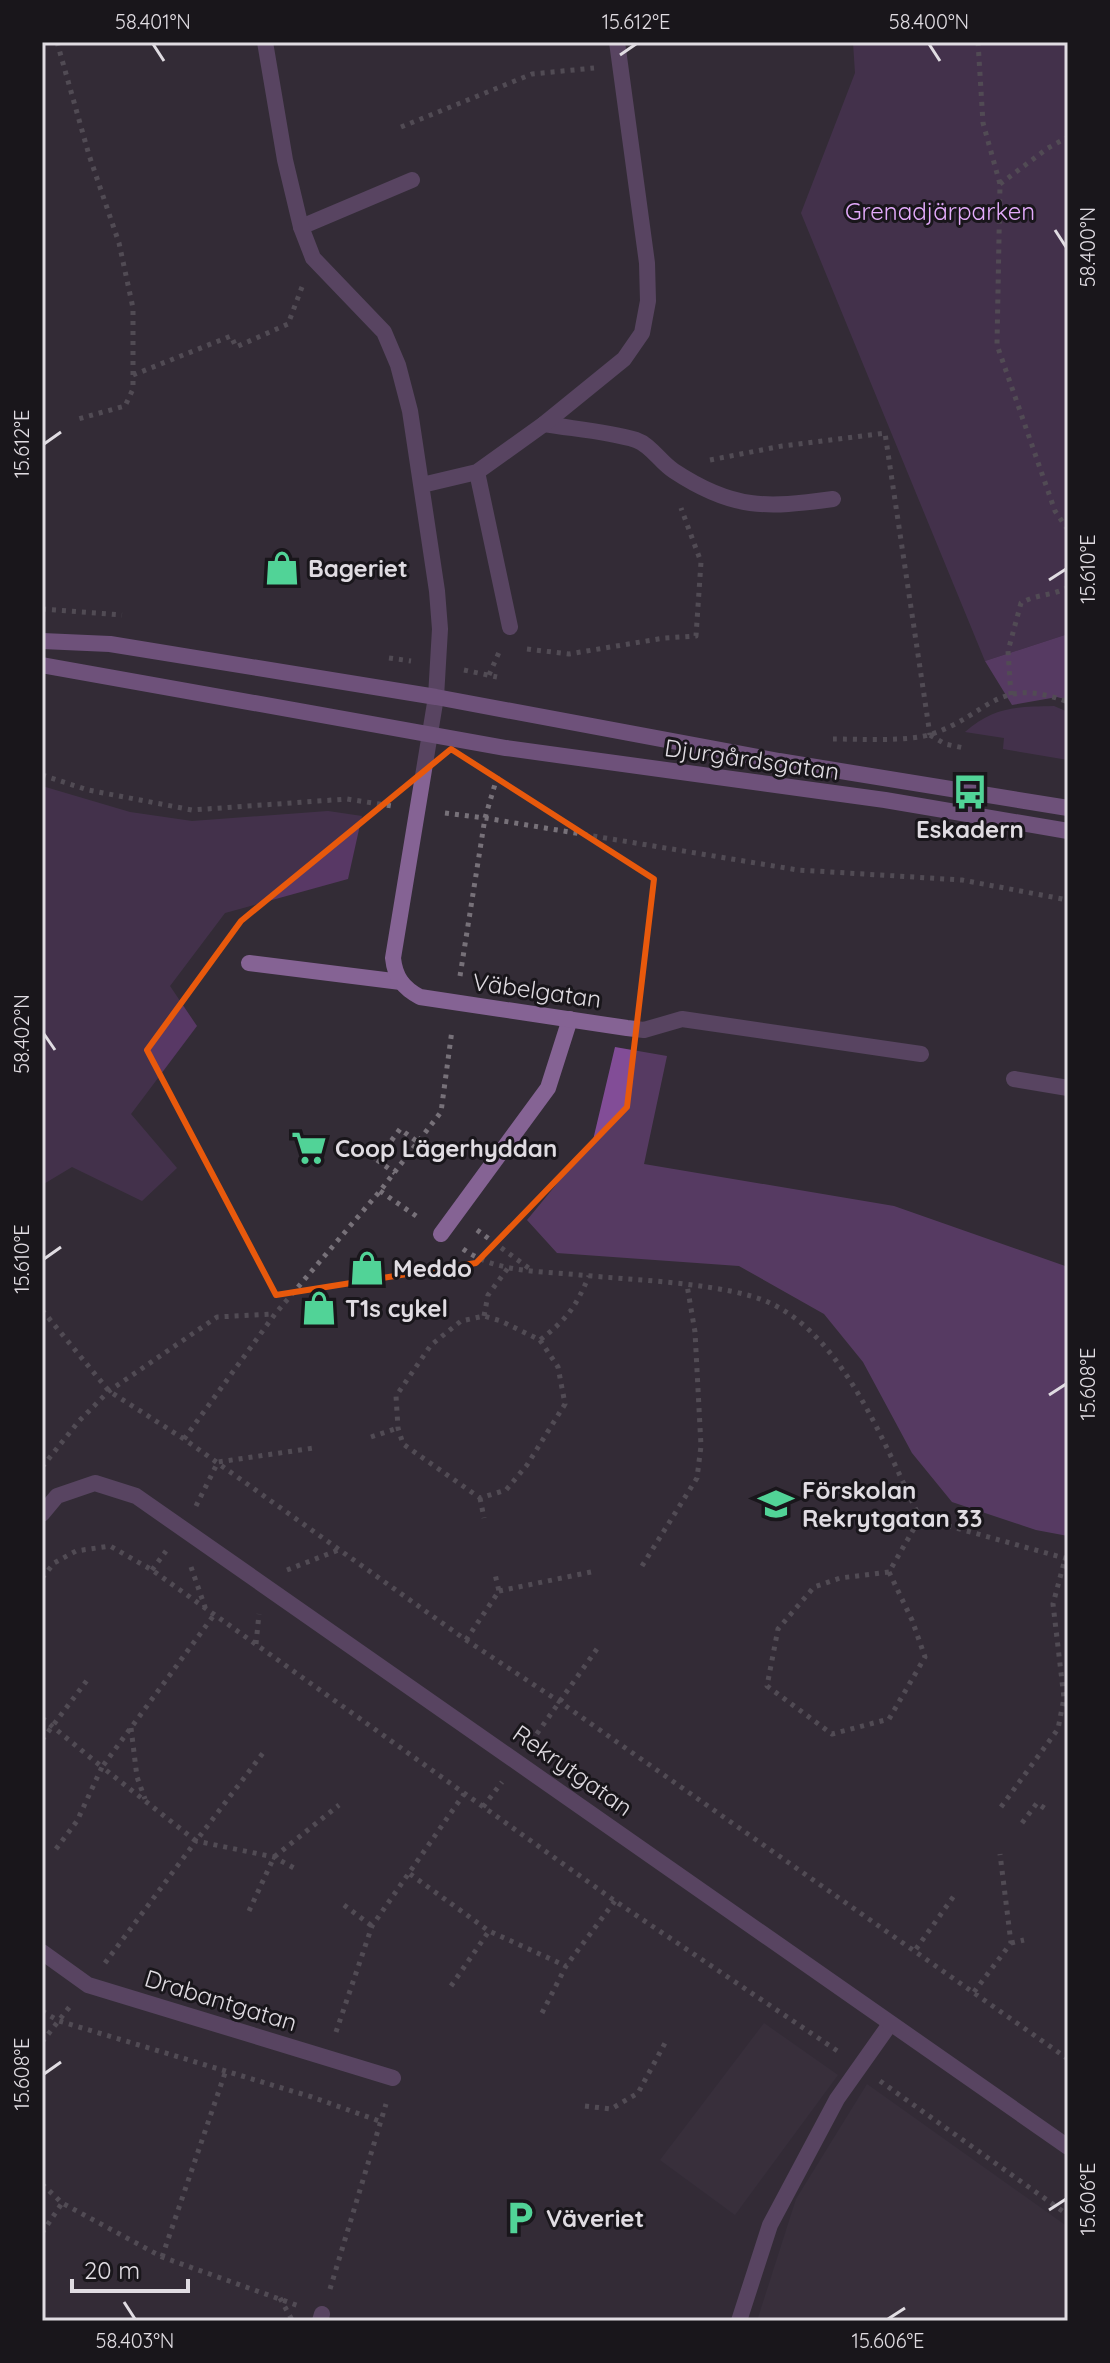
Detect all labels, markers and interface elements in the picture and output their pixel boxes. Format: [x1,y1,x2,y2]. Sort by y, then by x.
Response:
text: 58.401°N [115,9,191,34]
text: 15.612°E [602,9,670,34]
text: 58.400°N [889,9,969,34]
park label: Grenadjärparken [845,196,1035,226]
text: 58.400°N [1075,207,1100,287]
text: 15.612°E [9,410,34,478]
text: 15.610°E [1075,534,1100,604]
shop icon: Bageriet [263,549,301,587]
place label: Bageriet [308,553,408,583]
street label: Djurgårdsgatan [663,732,841,786]
bus stop icon: Eskadern [951,773,989,811]
place label: Eskadern [916,814,1024,844]
street label: Väbelgatan [471,966,603,1014]
text: 58.402°N [9,994,34,1074]
supermarket icon: Coop Lägerhyddan [290,1129,328,1167]
place label: Coop Lägerhyddan [335,1133,557,1163]
text: 15.610°E [9,1224,34,1294]
shop icon: Meddo [348,1249,386,1287]
place label: Meddo [393,1253,472,1283]
shop icon: T1s cykel [300,1289,338,1327]
place label: T1s cykel [345,1293,448,1323]
text: 15.608°E [1075,1348,1100,1420]
place label: Förskolan Rekrytgatan 33 [802,1475,982,1533]
school or university icon: Förskolan Rekrytgatan 33 [757,1485,795,1523]
street label: Rekrytgatan [507,1718,639,1822]
street label: Drabantgatan [141,1963,301,2037]
text: 15.608°E [9,2038,34,2110]
text: 15.606°E [1075,2163,1100,2235]
parking icon: Väveriet [501,2199,539,2237]
place label: Väveriet [546,2203,644,2233]
scale bar [72,2243,188,2293]
text: 20 m [84,2255,140,2285]
text: 58.403°N [96,2328,174,2353]
text: 15.606°E [852,2328,924,2353]

